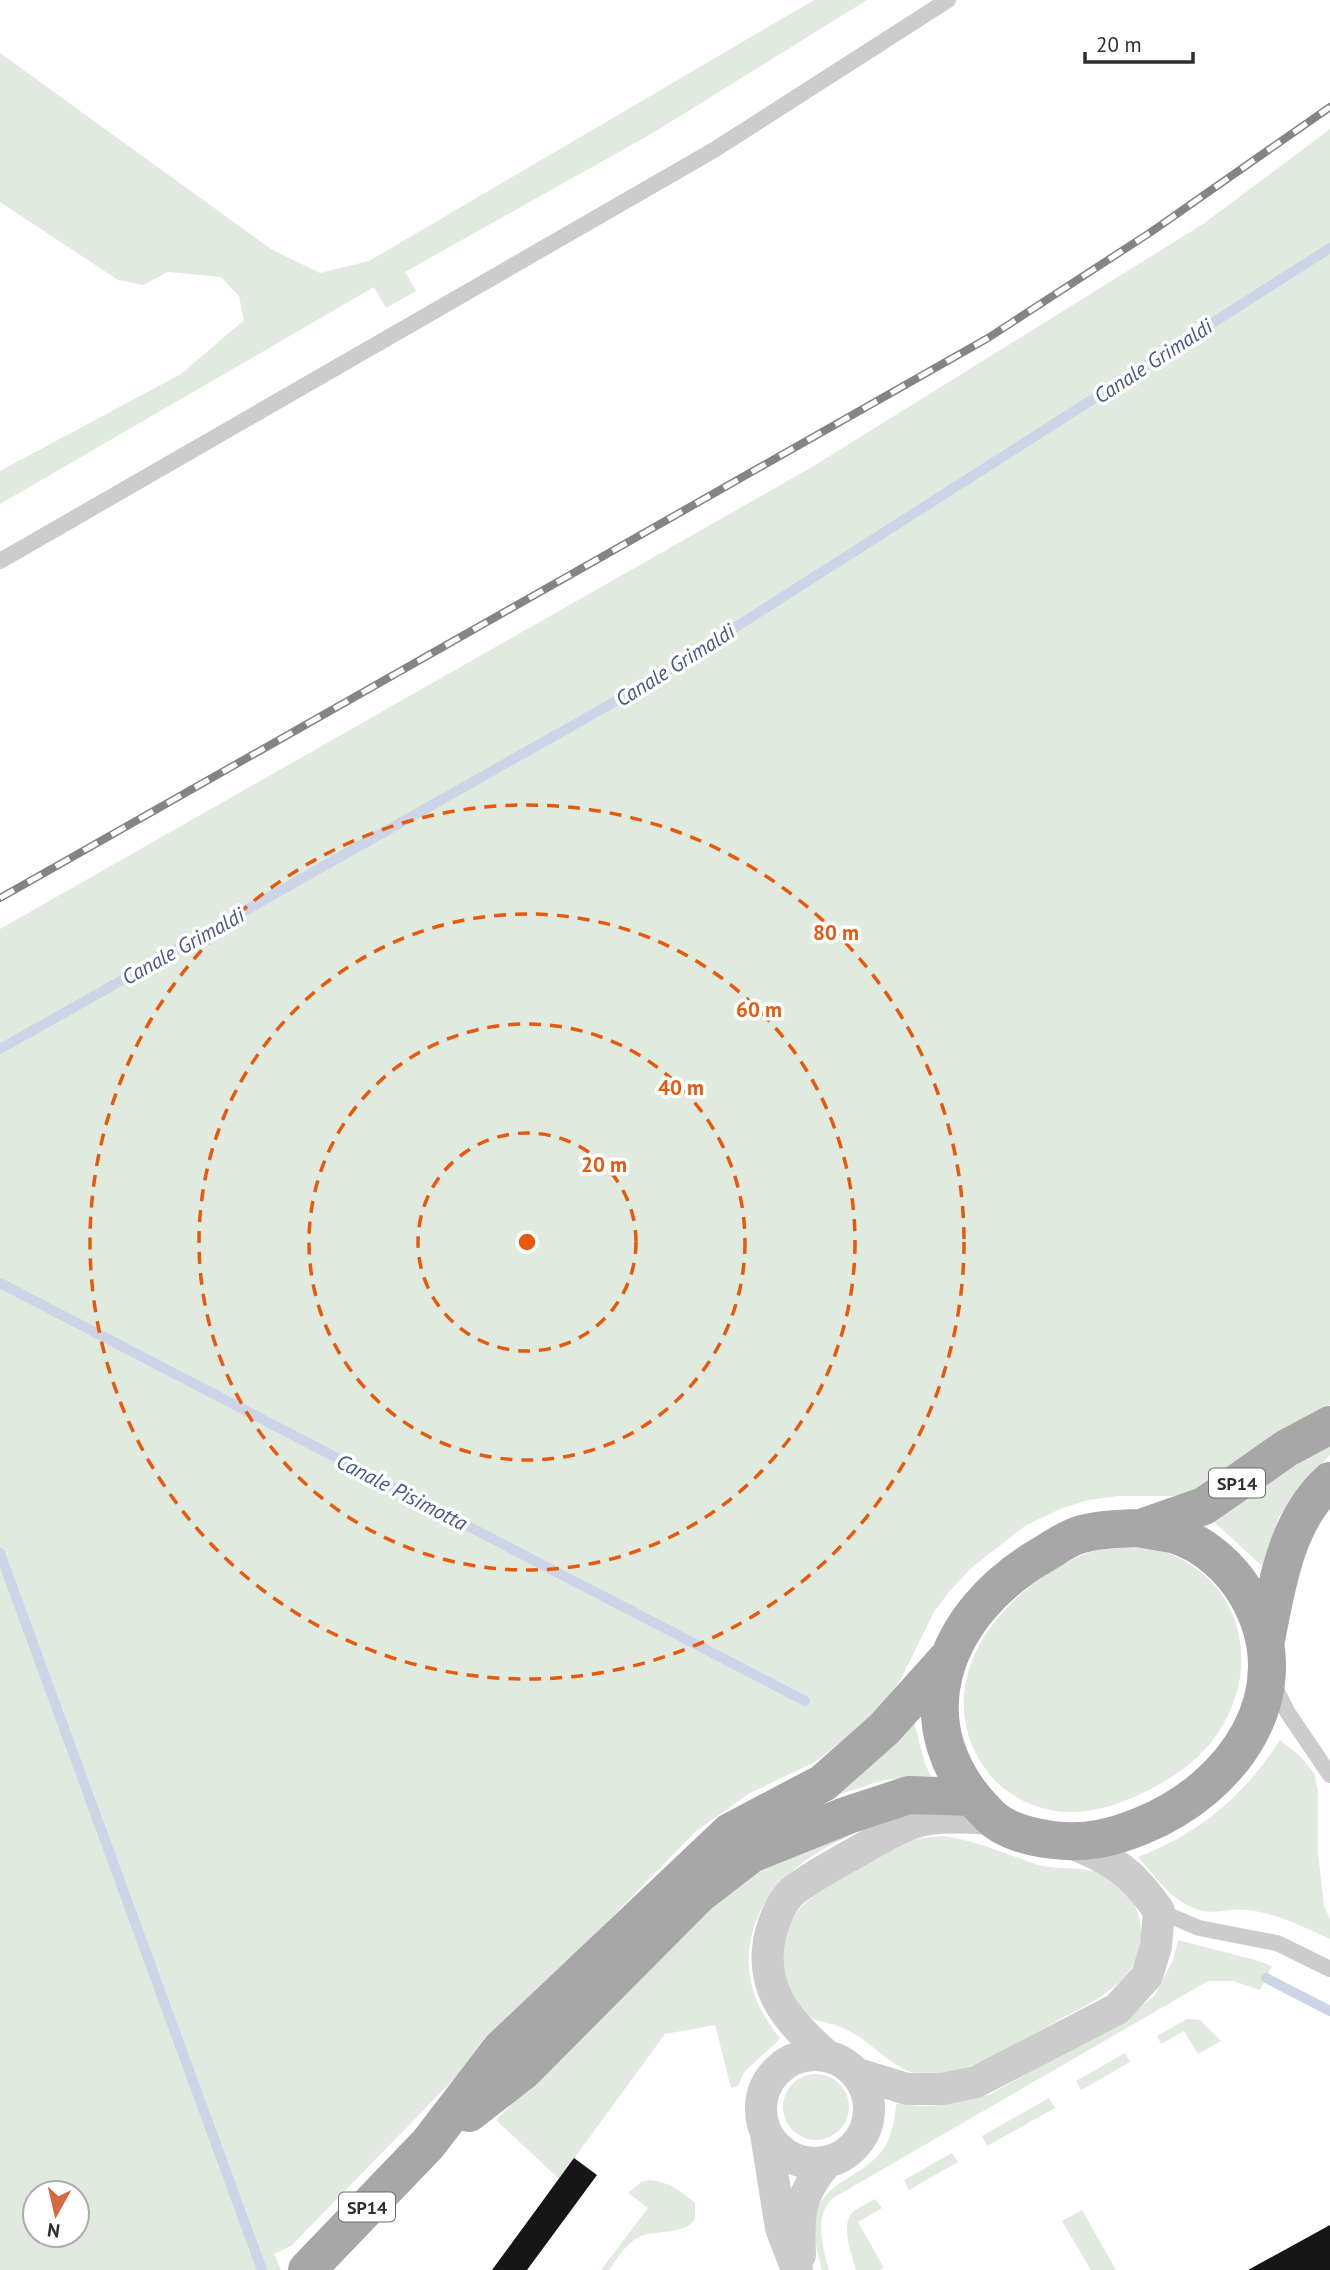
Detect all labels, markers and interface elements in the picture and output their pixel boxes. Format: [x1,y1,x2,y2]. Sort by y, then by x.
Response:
scale bar [1085,21,1194,65]
text: 20 m [1096,31,1142,58]
water label: Canale Grimaldi [1089,312,1218,409]
water label: Canale Grimaldi [610,617,740,712]
water label: Canale Grimaldi [117,901,249,991]
text: 80 m [813,919,859,946]
text: 60 m [736,996,782,1023]
text: 40 m [658,1074,704,1101]
text: 20 m [581,1151,627,1178]
centre of rings [515,1230,539,1254]
water label: Canale Pisimotta [332,1447,473,1537]
road number: SP14 [1209,1468,1265,1498]
north arrow [21,2179,91,2249]
road number: SP14 [339,2192,395,2222]
text: N [46,2218,61,2244]

